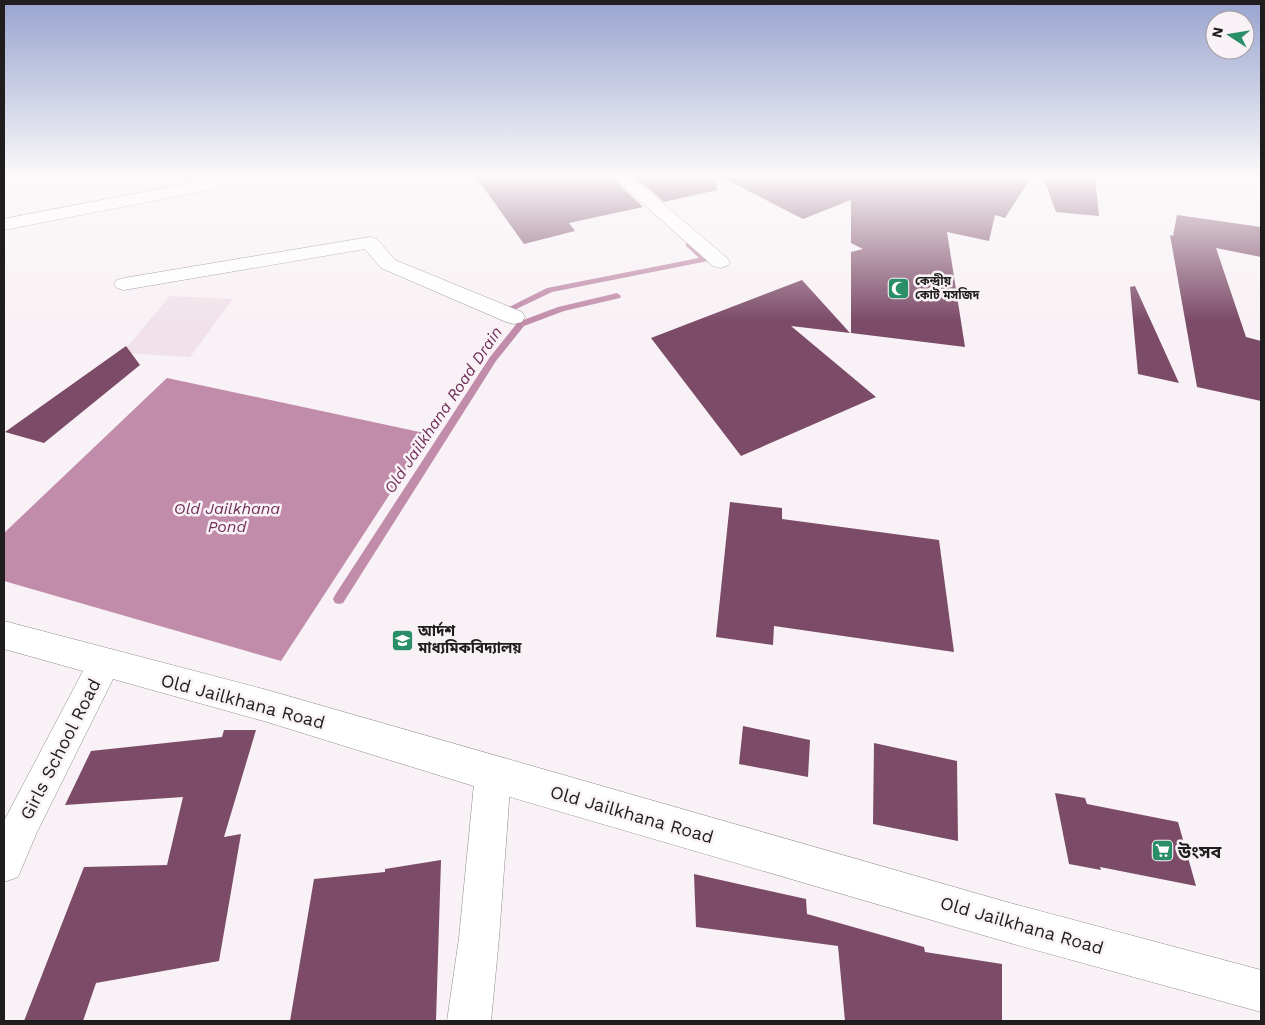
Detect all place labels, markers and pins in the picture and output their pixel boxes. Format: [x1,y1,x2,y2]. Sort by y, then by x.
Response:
place label: কেন্দ্রীয় কোট মসজিদ [915,273,980,302]
mosque icon: কেন্দ্রীয় কোট মসজিদ [887,276,911,300]
place label: আর্দশ মাধ্যমিকবিদ্যালয় [417,621,522,657]
school or university icon: আর্দশ মাধ্যমিকবিদ্যালয় [390,628,414,652]
supermarket icon: উংসব [1150,839,1174,863]
place label: উংসব [1177,841,1223,862]

